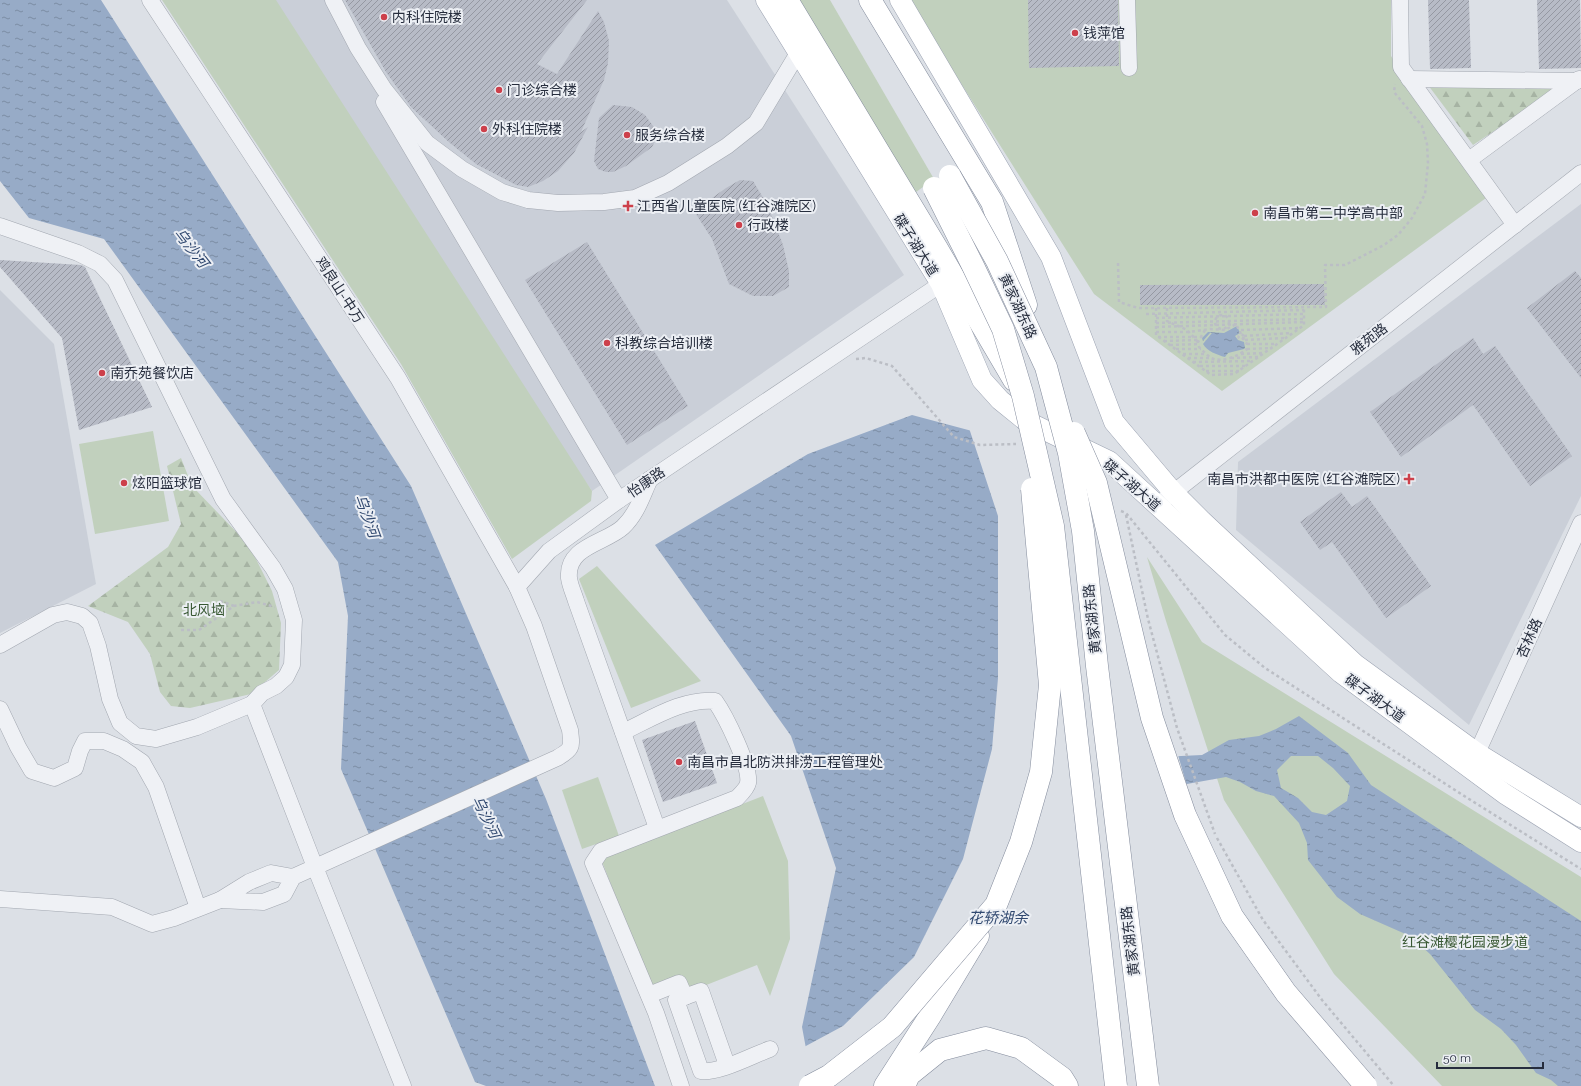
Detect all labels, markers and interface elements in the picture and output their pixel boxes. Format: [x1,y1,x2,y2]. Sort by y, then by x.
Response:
place label: 内科住院楼 [392,9,462,25]
marker: 内科住院楼 [379,12,389,22]
place label: 钱萍馆 [1083,25,1125,41]
marker: 钱萍馆 [1070,28,1080,38]
place label: 门诊综合楼 [507,82,577,98]
marker: 门诊综合楼 [494,85,504,95]
place label: 外科住院楼 [492,121,562,137]
marker: 外科住院楼 [479,124,489,134]
place label: 服务综合楼 [635,127,705,143]
marker: 服务综合楼 [622,130,632,140]
place label: 江西省儿童医院 (红谷滩院区) [637,198,816,214]
marker: 江西省儿童医院 (红谷滩院区) [622,200,634,212]
place label: 南昌市第二中学高中部 [1263,205,1403,221]
marker: 南昌市第二中学高中部 [1250,208,1260,218]
street label: 碟子湖大道 [891,211,941,279]
place label: 行政楼 [747,217,789,233]
marker: 行政楼 [734,220,744,230]
water label: 乌沙河 [170,225,214,274]
street label: 鸡良山-中万 [313,254,367,326]
street label: 黄家湖东路 [996,271,1040,341]
street label: 雅苑路 [1348,320,1390,358]
place label: 科教综合培训楼 [615,335,713,351]
marker: 科教综合培训楼 [602,338,612,348]
place label: 南乔苑餐饮店 [110,365,194,381]
marker: 南乔苑餐饮店 [97,368,107,378]
street label: 碟子湖大道 [1100,456,1164,514]
street label: 怡康路 [624,464,668,500]
place label: 南昌市洪都中医院 (红谷滩院区) [1207,471,1400,487]
marker: 南昌市洪都中医院 (红谷滩院区) [1403,473,1415,485]
place label: 炫阳篮球馆 [132,475,202,491]
marker: 炫阳篮球馆 [119,478,129,488]
water label: 乌沙河 [351,492,384,543]
street label: 黄家湖东路 [1080,583,1104,655]
park label: 北风垴 [183,602,225,618]
street label: 杏林路 [1513,616,1545,660]
street label: 碟子湖大道 [1342,671,1408,725]
place label: 南昌市昌北防洪排涝工程管理处 [687,754,883,770]
marker: 南昌市昌北防洪排涝工程管理处 [674,757,684,767]
water label: 乌沙河 [468,793,505,844]
street label: 黄家湖东路 [1118,905,1142,977]
water label: 花轿湖余 [968,909,1030,927]
park label: 红谷滩樱花园漫步道 [1402,934,1528,950]
scale bar [1437,1044,1543,1070]
text: 50 m [1443,1051,1471,1065]

